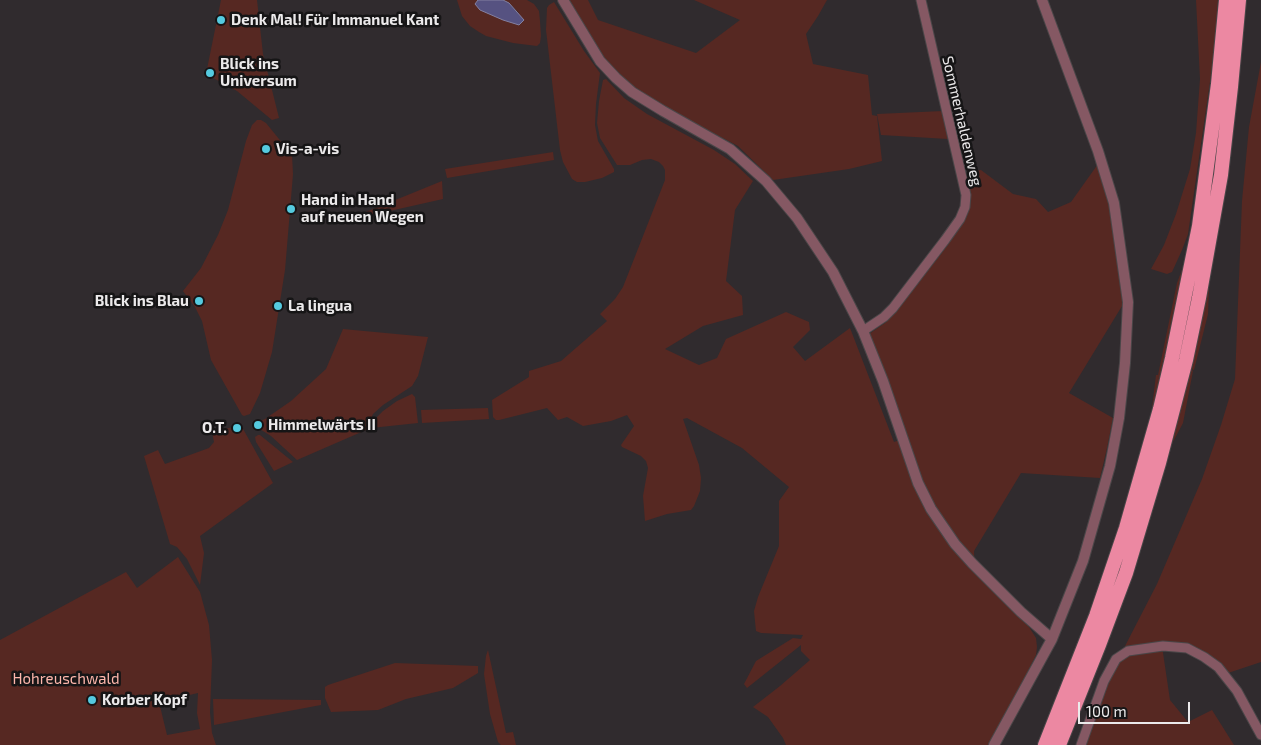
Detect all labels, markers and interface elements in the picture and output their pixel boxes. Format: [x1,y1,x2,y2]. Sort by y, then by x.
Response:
place label: Denk Mal! Für Immanuel Kant [231,11,439,29]
marker: Denk Mal! Für Immanuel Kant [215,14,227,26]
street label: Sommerhaldenweg [938,54,986,188]
place label: Blick ins Universum [220,55,297,90]
marker: Blick ins Universum [204,67,216,79]
place label: Vis-a-vis [276,140,339,158]
marker: Vis-a-vis [260,143,272,155]
place label: Hand in Hand auf neuen Wegen [301,191,424,226]
marker: Hand in Hand auf neuen Wegen [285,203,297,215]
place label: Blick ins Blau [95,292,189,310]
marker: Blick ins Blau [193,295,205,307]
place label: La lingua [288,297,352,315]
marker: La lingua [272,300,284,312]
place label: Himmelwärts II [268,416,376,434]
place label: O.T. [202,419,227,437]
marker: Himmelwärts II [252,419,264,431]
marker: O.T. [231,422,243,434]
park label: Hohreuschwald [13,670,119,688]
place label: Korber Kopf [102,691,187,709]
scale bar [1081,692,1194,724]
marker: Korber Kopf [86,694,98,706]
text: 100 m [1086,702,1127,720]

